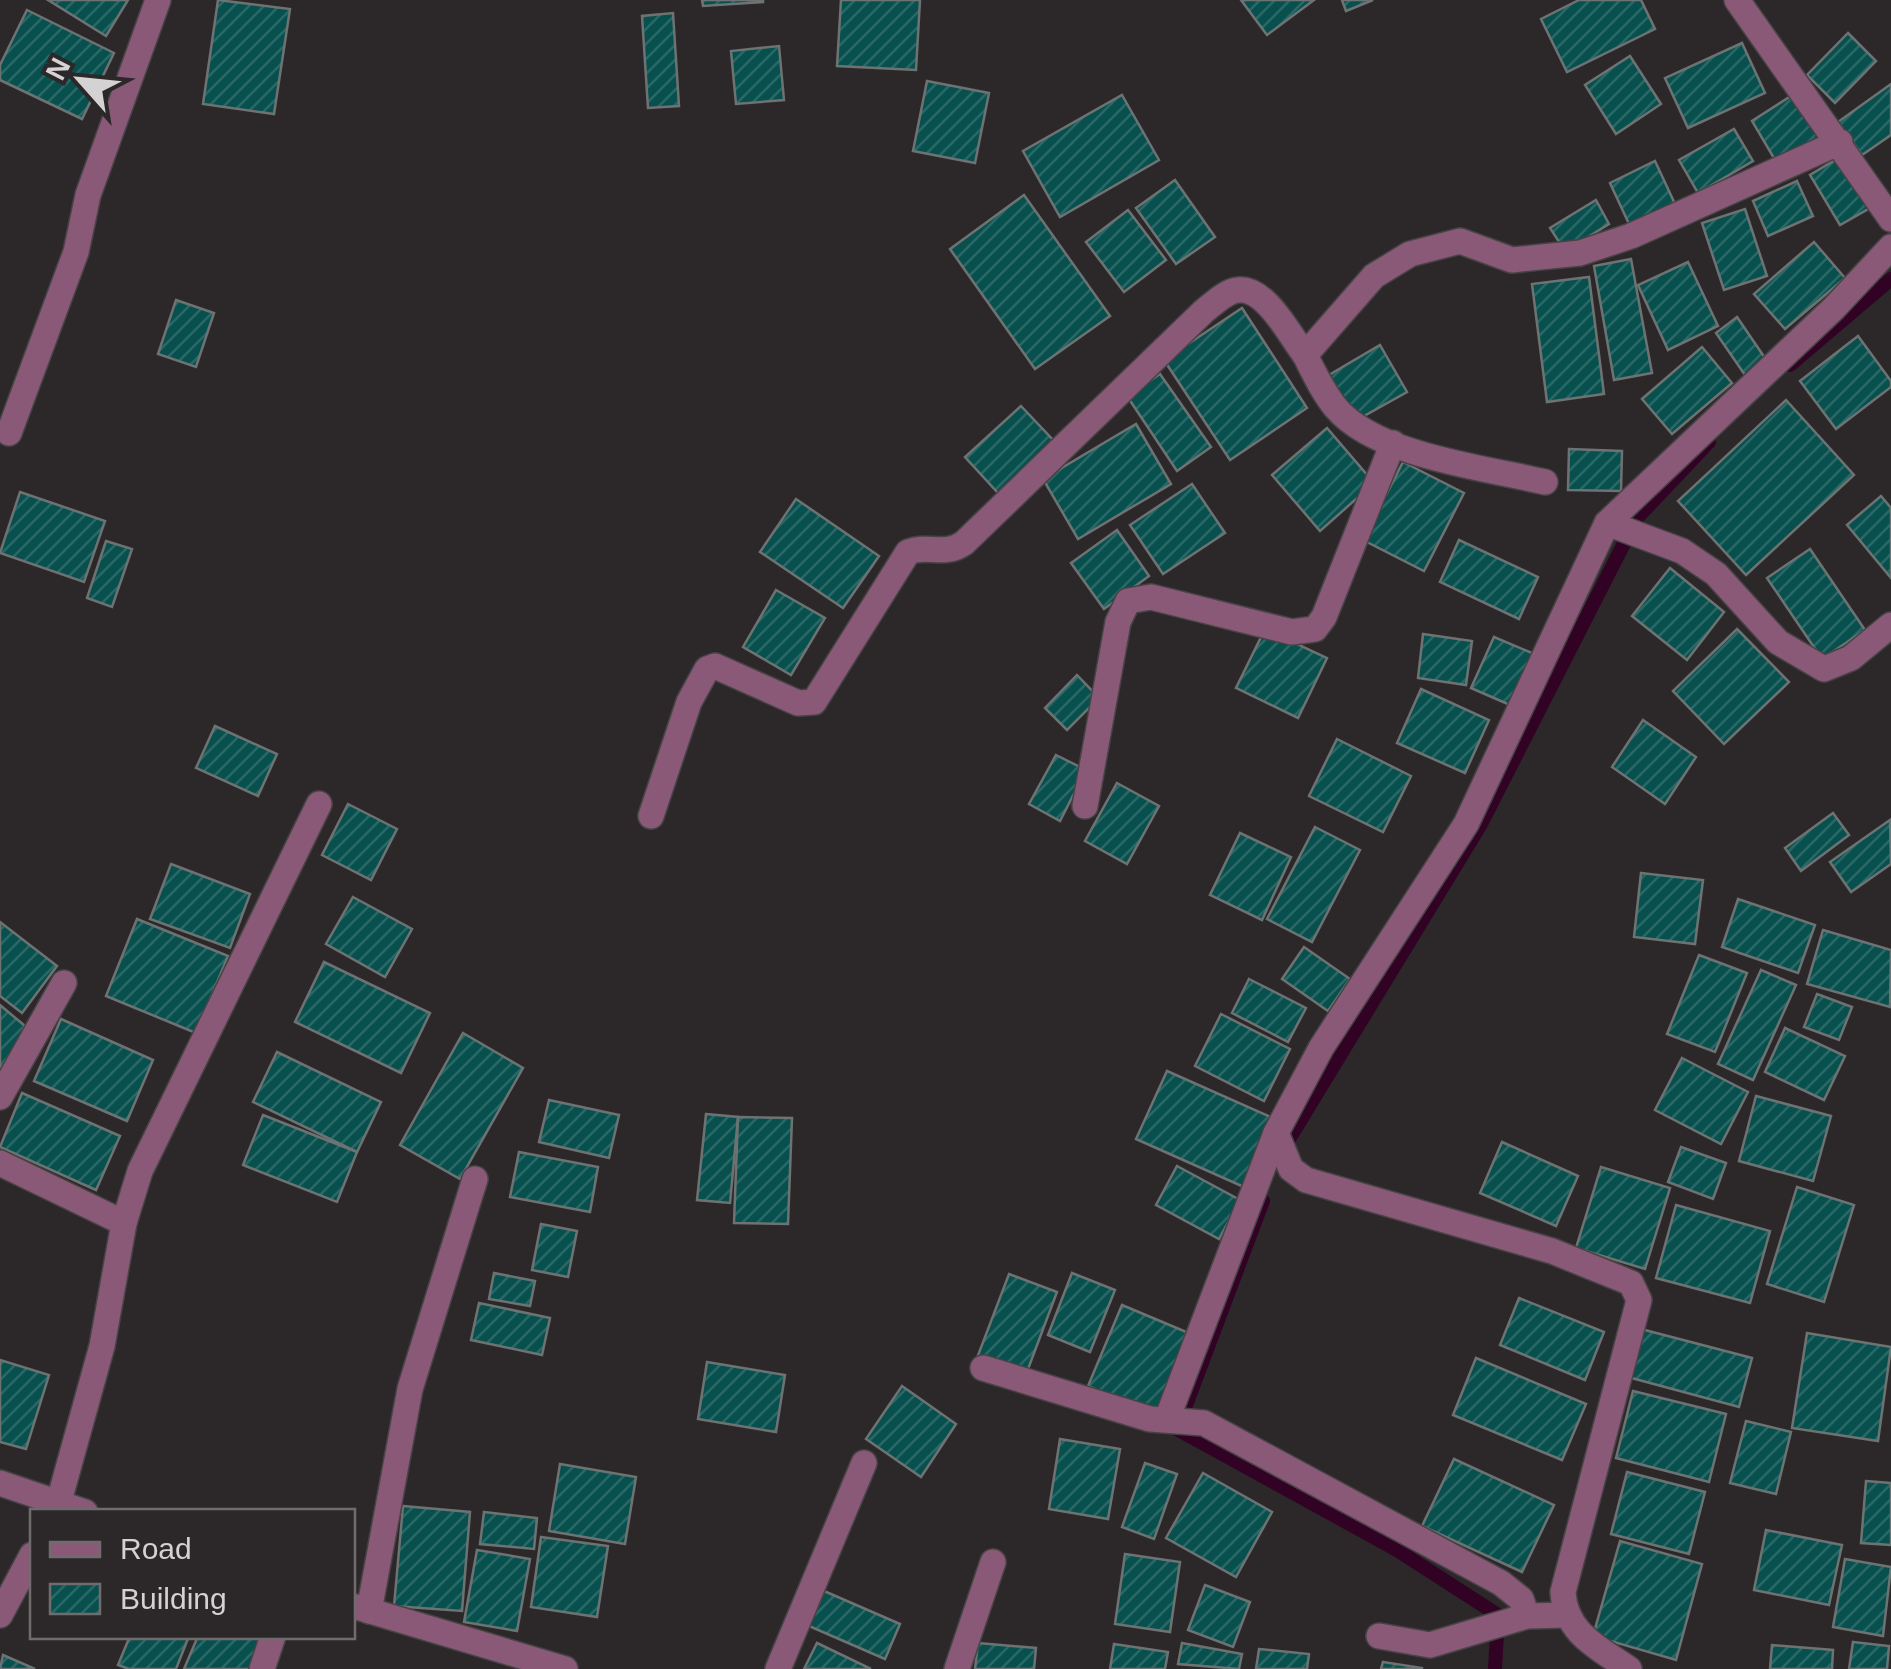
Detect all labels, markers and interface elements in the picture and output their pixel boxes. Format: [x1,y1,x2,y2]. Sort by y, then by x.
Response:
north arrow [30,30,130,130]
text: N [40,53,77,85]
legend [30,1509,355,1639]
text: Road [120,1532,192,1565]
text: Building [120,1582,227,1615]

